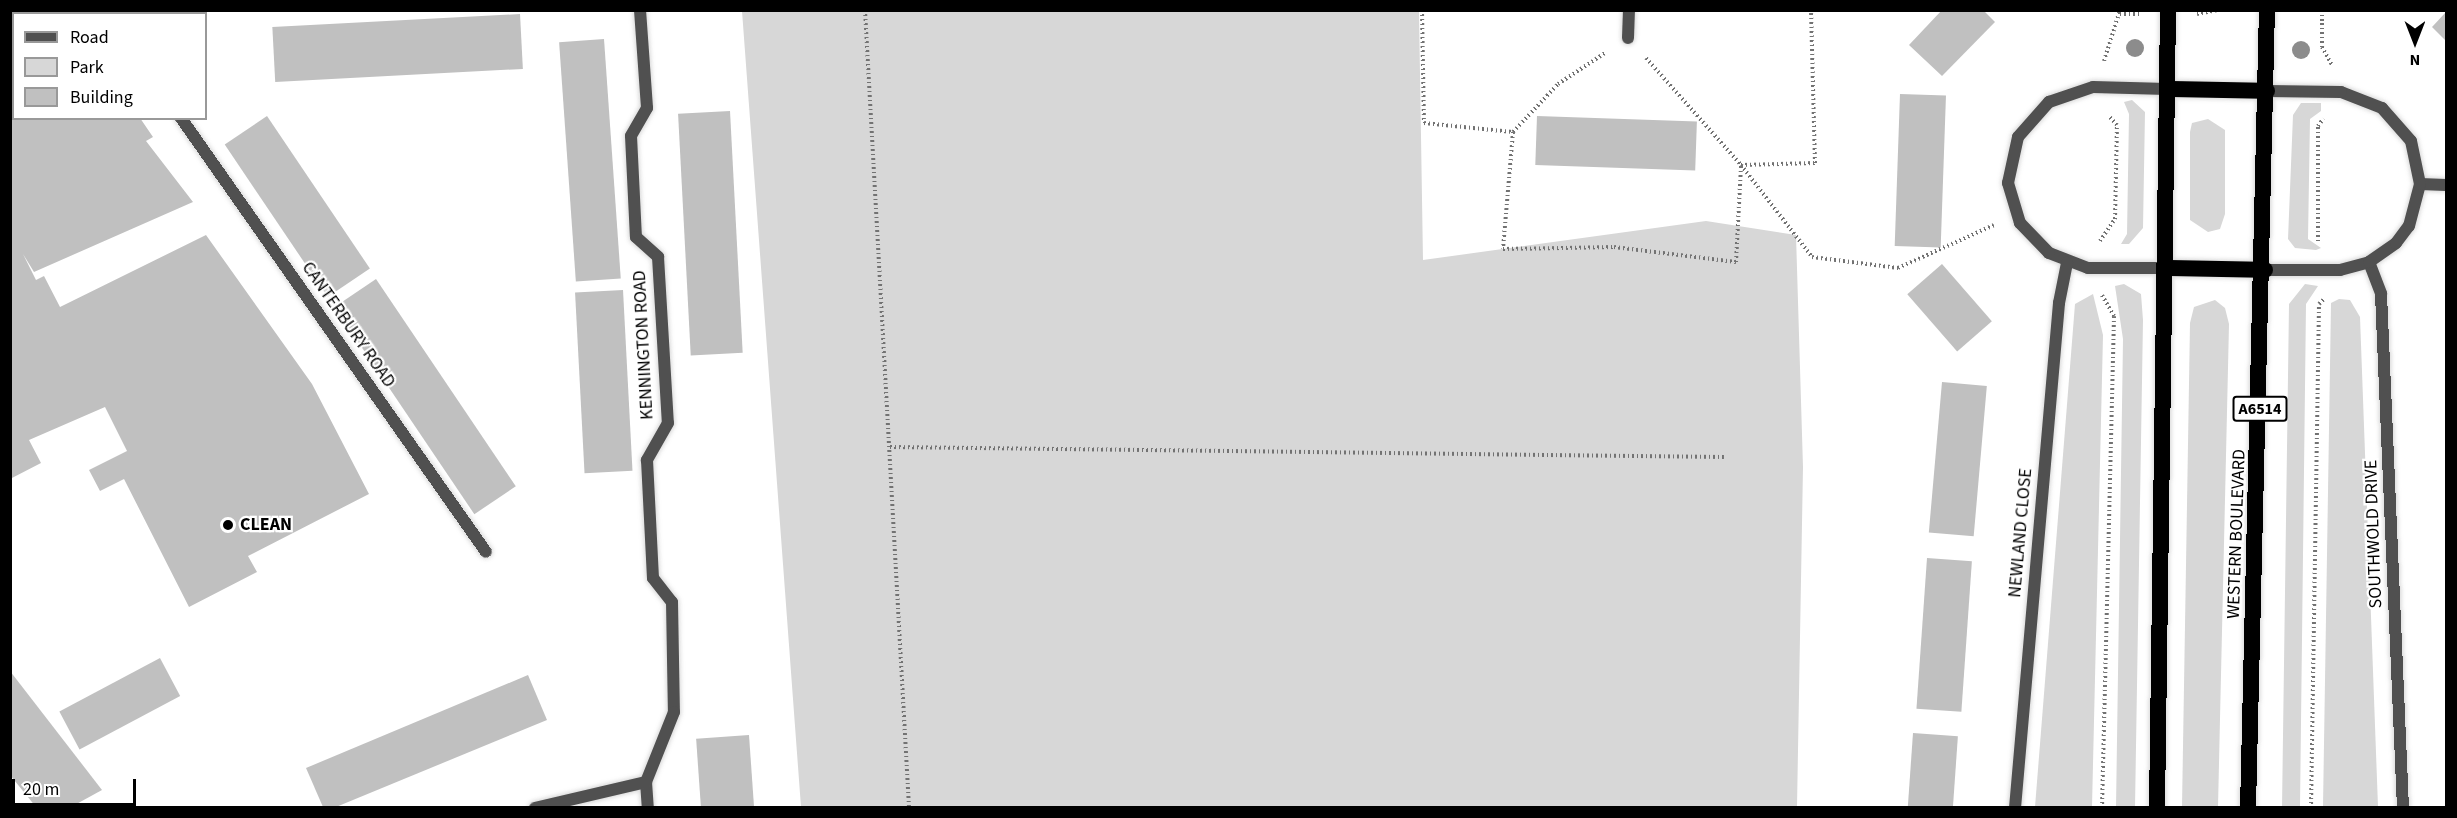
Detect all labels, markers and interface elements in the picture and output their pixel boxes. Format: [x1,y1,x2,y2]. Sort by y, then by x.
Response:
legend [12,12,207,120]
north arrow [2385,12,2445,72]
text: Road [70,25,109,50]
text: N [2410,49,2420,71]
text: Park [70,55,104,80]
text: Building [70,85,133,110]
street label: CANTERBURY ROAD [297,258,399,392]
street label: KENNINGTON ROAD [629,270,659,420]
road number: A6514 [2232,396,2288,422]
street label: WESTERN BOULEVARD [2223,449,2251,619]
street label: SOUTHWOLD DRIVE [2361,459,2387,609]
street label: NEWLAND CLOSE [2005,467,2037,599]
place label: CLEAN [240,514,292,536]
marker: CLEAN [221,518,235,532]
scale bar [15,767,140,805]
text: 20 m [23,777,59,802]

